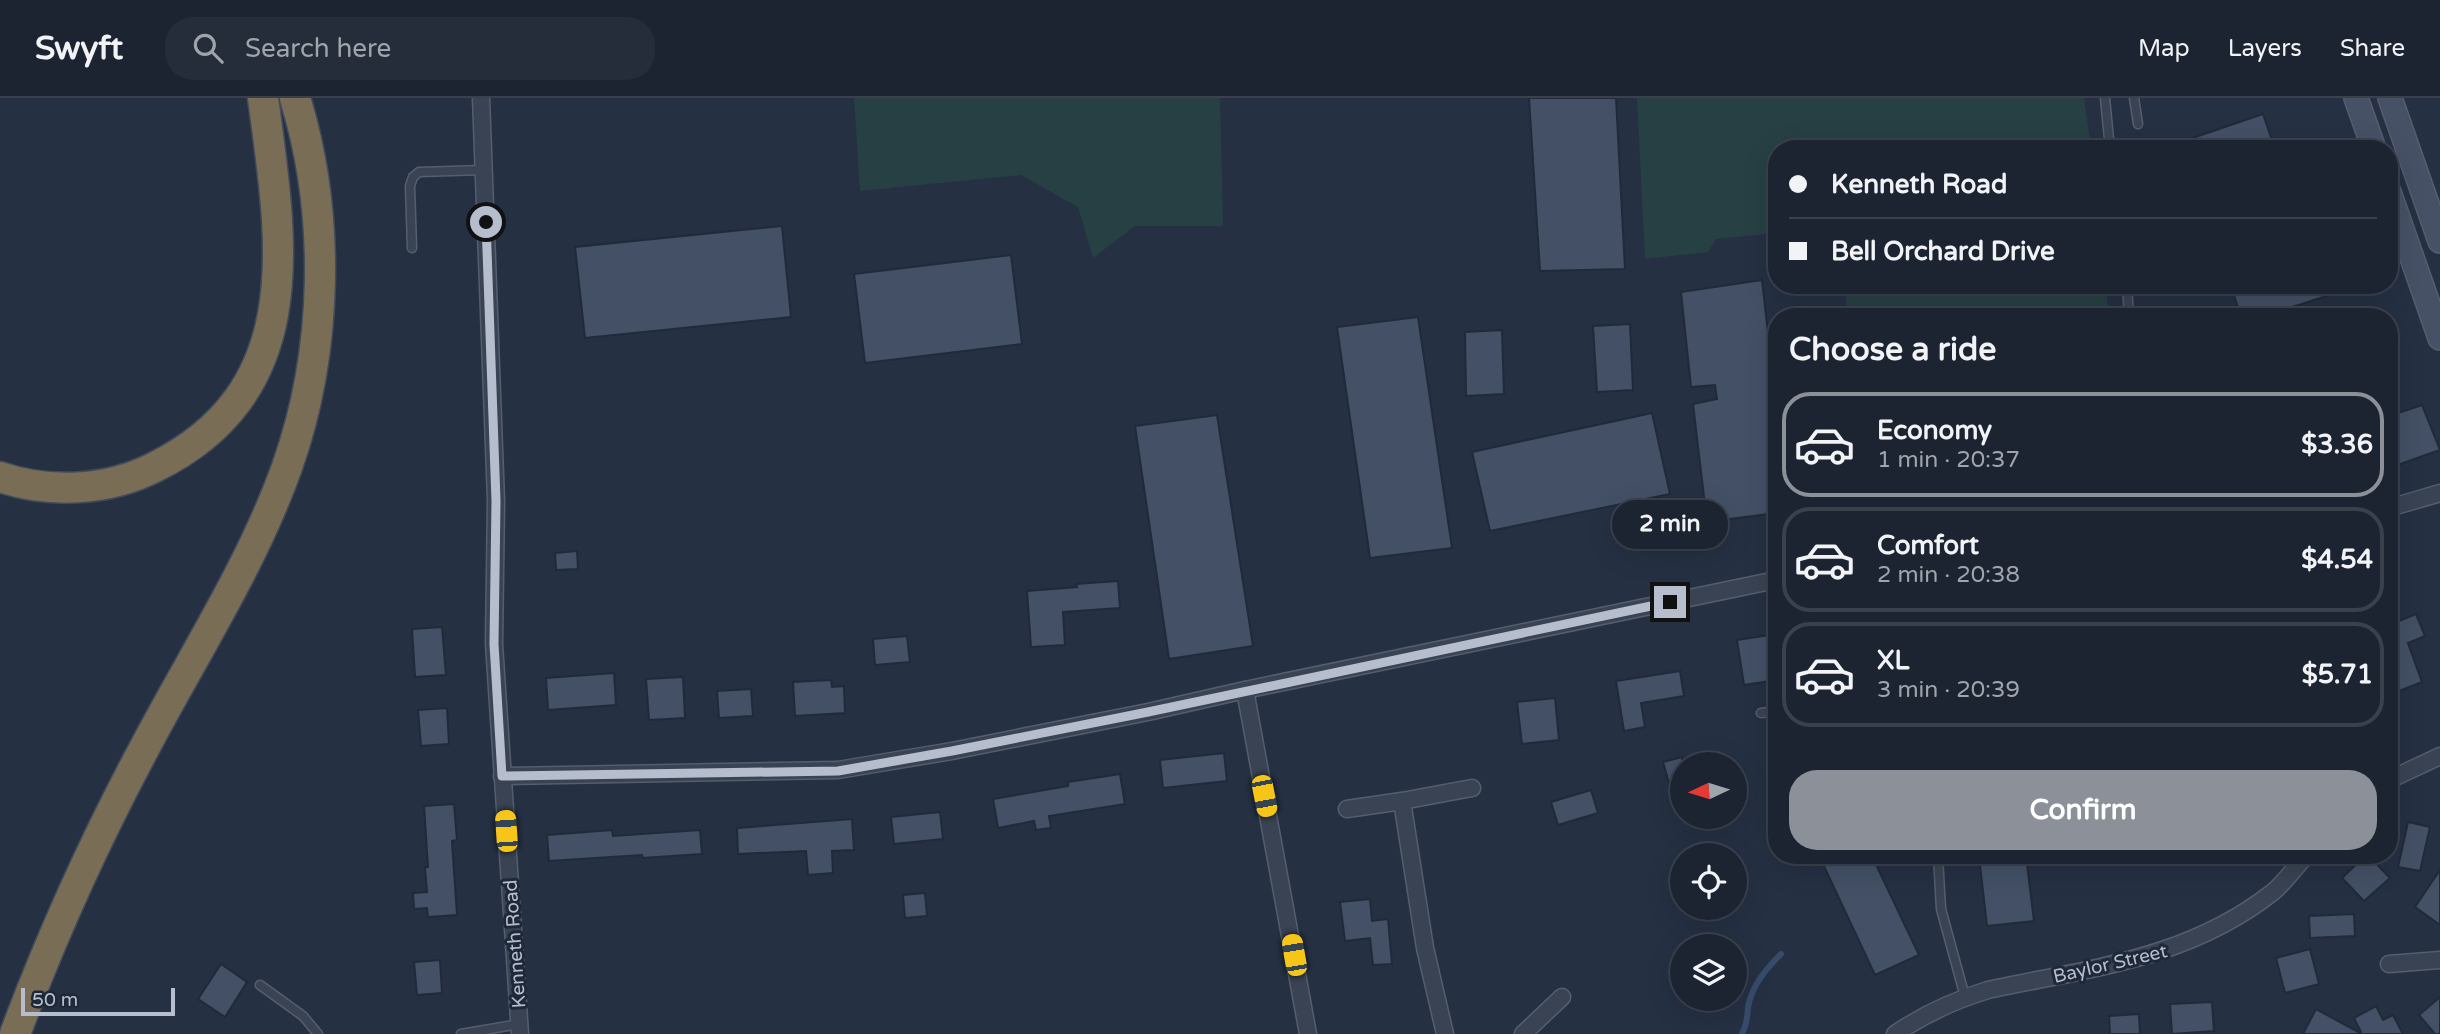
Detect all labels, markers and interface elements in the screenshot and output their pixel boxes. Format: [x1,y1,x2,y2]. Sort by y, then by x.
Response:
search box [165,17,655,80]
text: Swyft [35,29,123,68]
icon: search [189,29,227,67]
text: Search here [245,33,391,64]
text: Map [2138,34,2190,63]
text: Layers [2228,34,2302,63]
text: Share [2340,34,2405,63]
text: Kenneth Road [1831,169,2007,200]
route start [470,206,502,238]
text: Bell Orchard Drive [1831,236,2055,267]
text: Choose a ride [1789,331,1996,369]
icon: car [1793,413,1856,476]
text: Economy [1877,415,1992,446]
text: $3.36 [2301,429,2373,460]
text: 1 min · 20:37 [1877,446,2020,474]
callout: 2 min [1612,500,1728,550]
text: 2 min [1639,510,1701,538]
icon: car [1793,528,1856,591]
text: Comfort [1877,530,1979,561]
text: $4.54 [2301,544,2373,575]
text: 2 min · 20:38 [1877,561,2020,589]
route end [1654,586,1686,618]
icon: car [1793,643,1856,706]
text: XL [1877,645,1909,676]
text: $5.71 [2302,659,2373,690]
text: 3 min · 20:39 [1877,676,2020,704]
north arrow [1670,752,1746,830]
map controls [1670,752,1747,1011]
button: Confirm [1789,770,2377,850]
car [1250,773,1279,819]
car [495,809,518,853]
button: locate [1670,843,1747,920]
street label: Kenneth Road [500,879,530,1009]
car [1281,932,1308,978]
button: layers [1670,934,1747,1011]
street label: Baylor Street [2051,940,2170,988]
scale bar [21,985,175,1017]
text: 50 m [32,989,78,1011]

